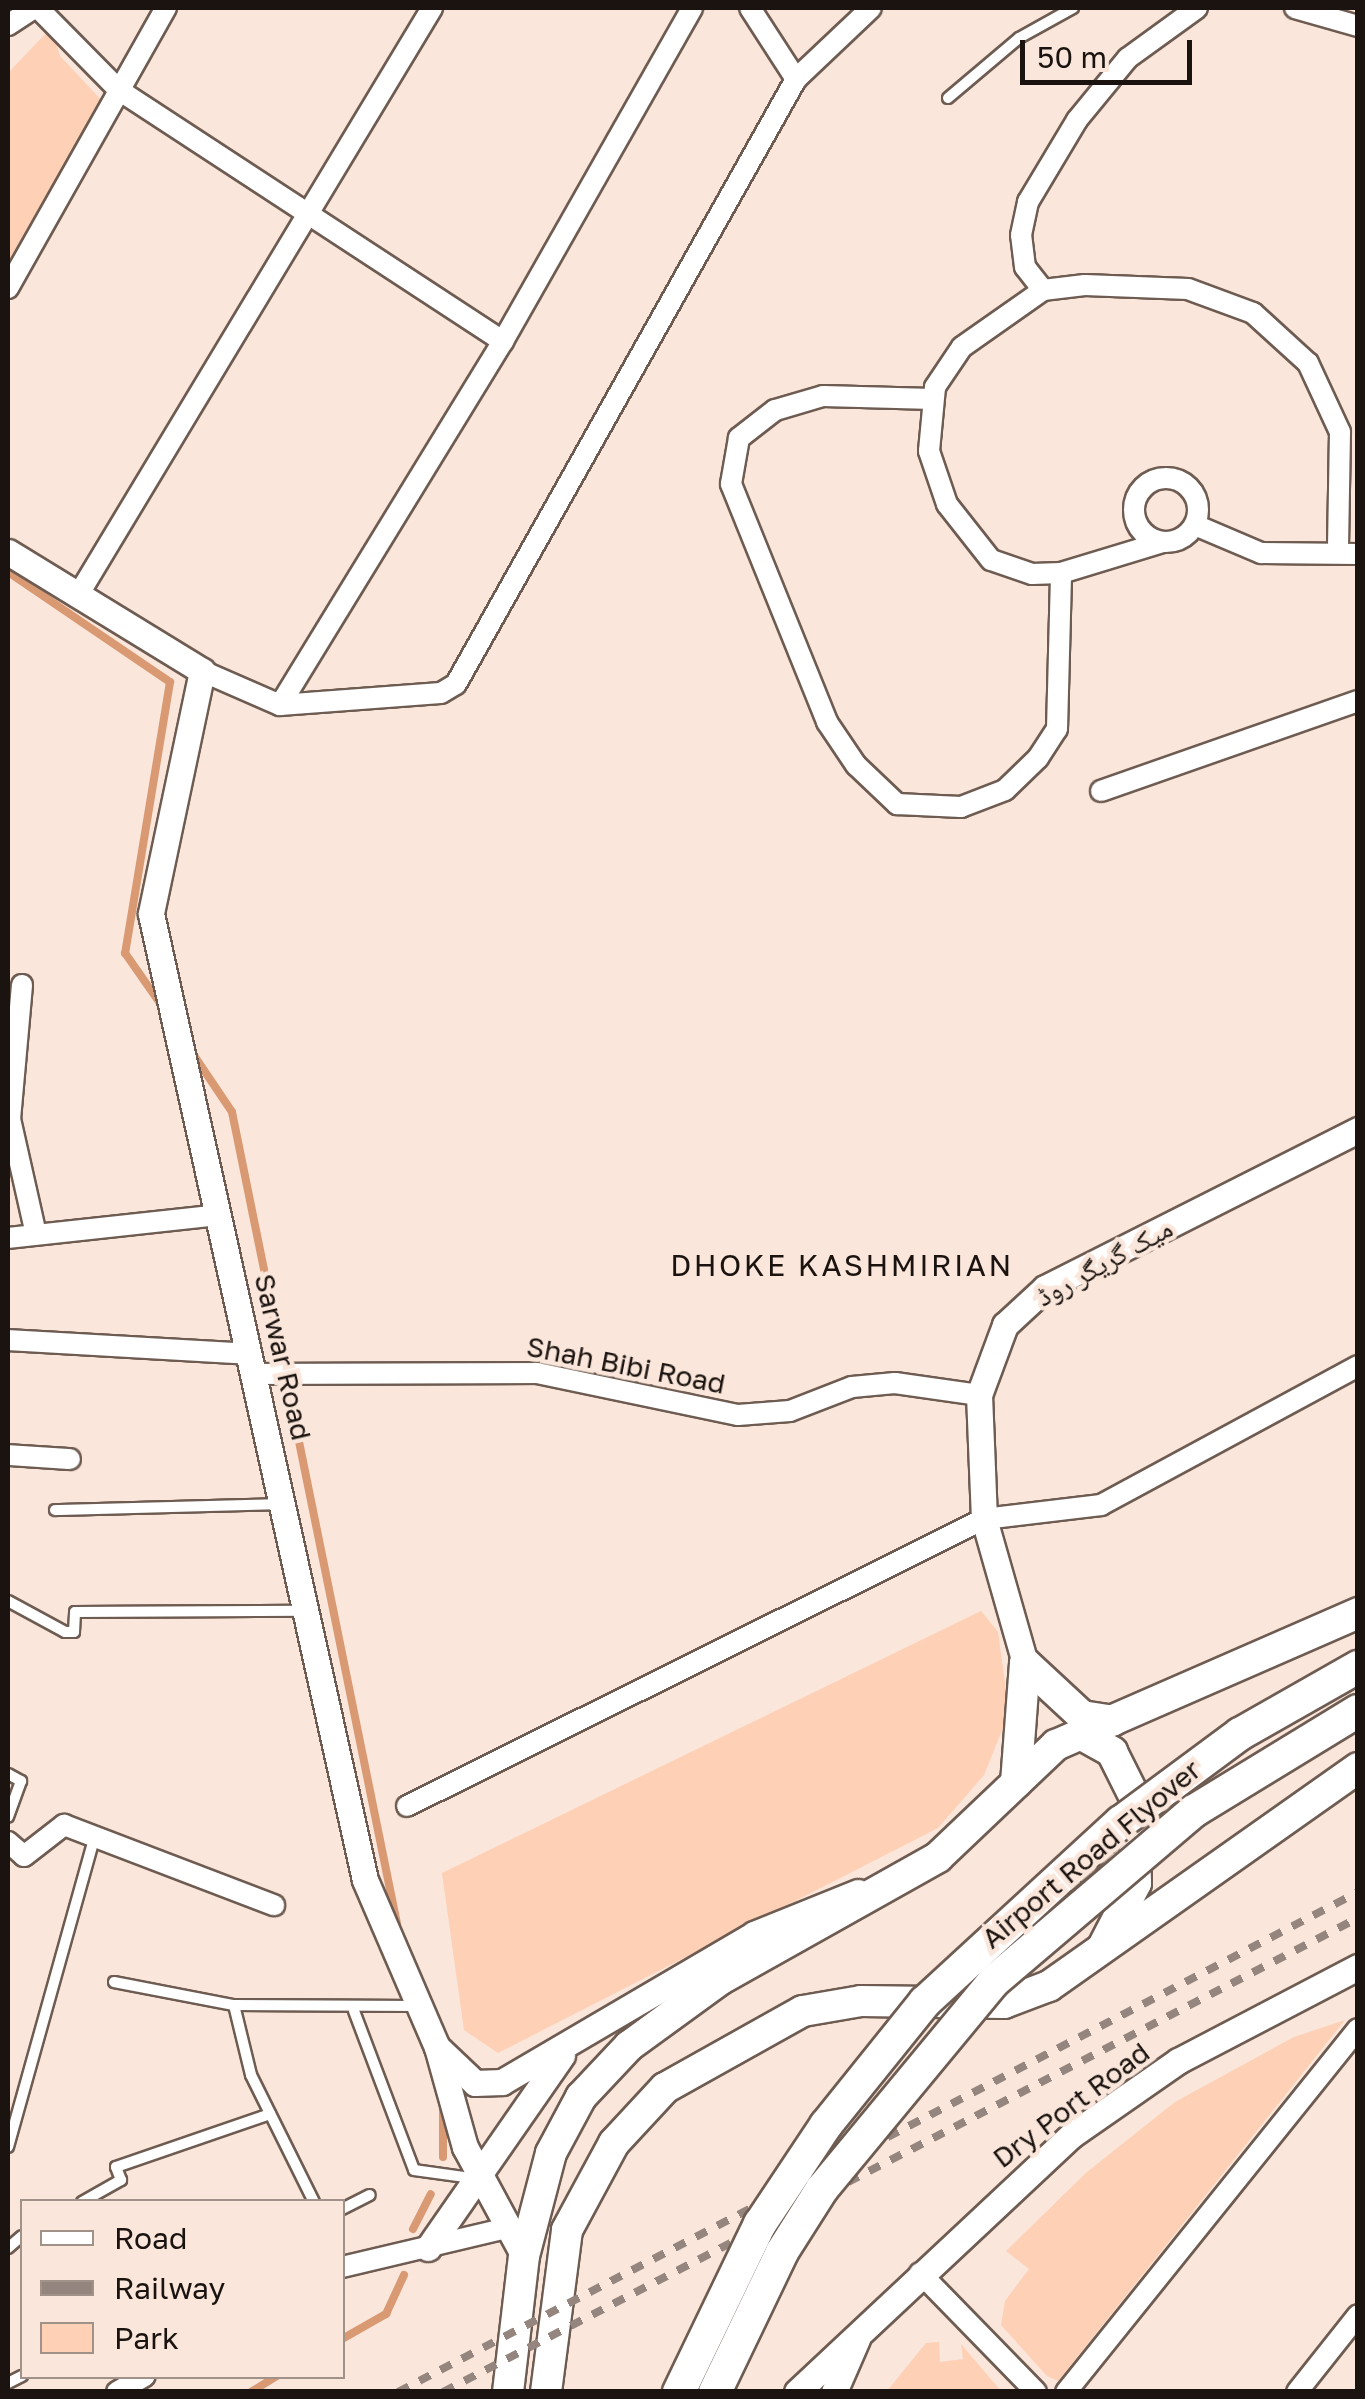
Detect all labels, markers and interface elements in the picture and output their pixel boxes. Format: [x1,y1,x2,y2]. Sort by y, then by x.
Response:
scale bar [1025,20,1198,82]
text: 50 m [1037,39,1107,75]
street label: میک گریگر روڈ [1030,1211,1178,1313]
district label: DHOKE KASHMIRIAN [670,1247,1014,1283]
street label: Sarwar Road [248,1271,318,1443]
street label: Shah Bibi Road [524,1329,728,1401]
street label: Airport Road Flyover [975,1753,1207,1955]
street label: Dry Port Road [986,2035,1156,2175]
legend [20,2199,345,2379]
text: Road [114,2220,188,2256]
text: Railway [114,2270,225,2306]
text: Park [114,2320,179,2356]

